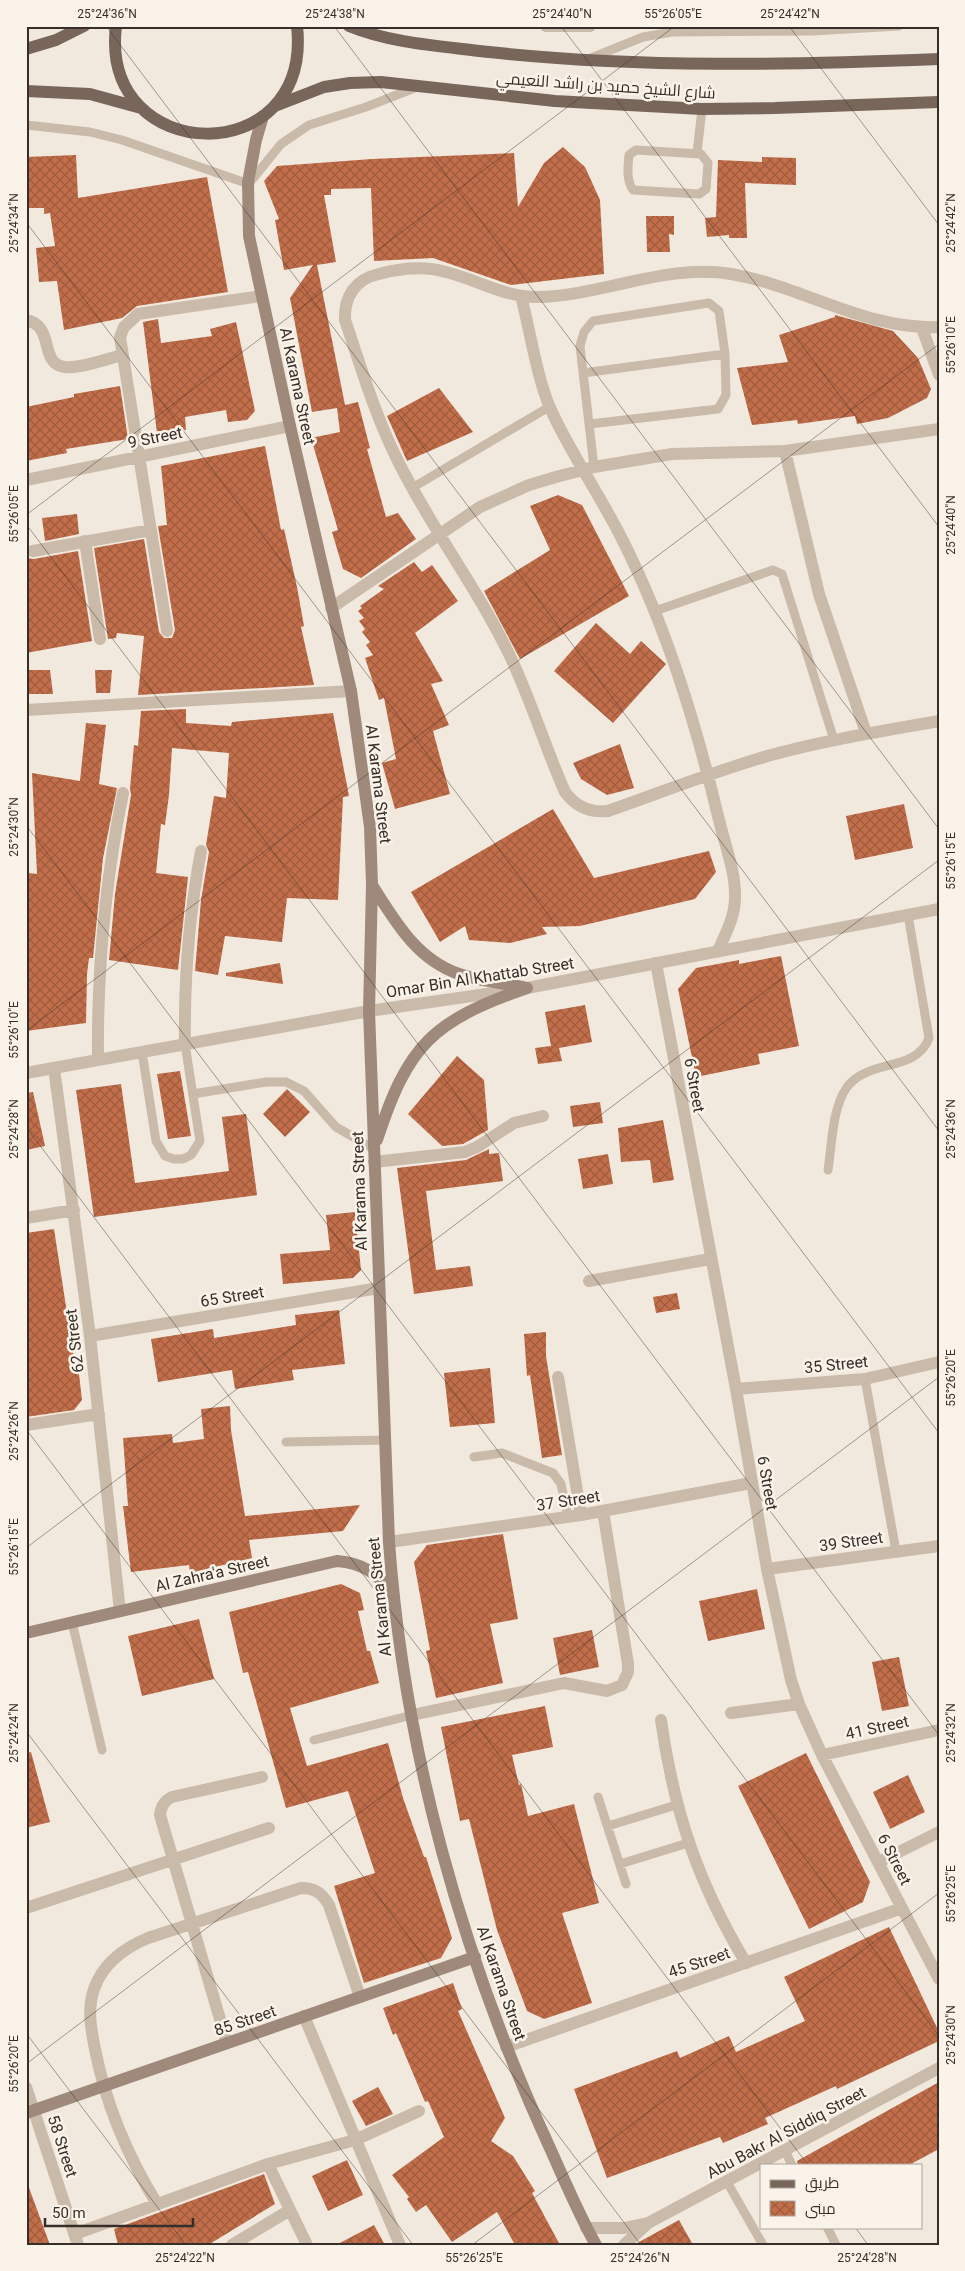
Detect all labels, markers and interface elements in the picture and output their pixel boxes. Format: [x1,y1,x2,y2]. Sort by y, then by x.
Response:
text: 25°24'36"N [77,7,137,21]
text: 25°24'38"N [305,7,365,21]
text: 25°24'40"N [532,7,592,21]
text: 55°26'05"E [644,7,702,21]
text: 25°24'42"N [760,7,820,21]
street label: شارع الشيخ حميد بن راشد النعيمي [495,68,716,107]
text: 25°24'34"N [7,193,21,253]
text: 25°24'42"N [944,193,958,253]
text: 55°26'10"E [944,316,958,374]
street label: Al Karama Street [276,326,319,447]
street label: 9 Street [126,423,184,452]
text: 55°26'05"E [7,485,21,543]
text: 25°24'40"N [944,495,958,555]
street label: Al Karama Street [362,723,395,845]
text: 25°24'30"N [7,797,21,857]
text: 55°26'15"E [944,832,958,890]
street label: Omar Bin Al Khattab Street [385,953,575,1002]
text: 55°26'10"E [7,1001,21,1059]
street label: 6 Street [680,1056,709,1114]
text: 25°24'28"N [7,1099,21,1159]
text: 25°24'36"N [944,1099,958,1159]
street label: Al Karama Street [348,1131,371,1251]
street label: 65 Street [199,1282,265,1311]
street label: 62 Street [61,1308,88,1374]
text: 55°26'20"E [944,1349,958,1407]
street label: 35 Street [803,1352,869,1377]
text: 25°24'26"N [7,1401,21,1461]
street label: 6 Street [753,1454,782,1512]
street label: 37 Street [535,1486,601,1515]
text: 55°26'15"E [7,1518,21,1576]
street label: 39 Street [818,1528,884,1555]
street label: Al Karama Street [364,1536,395,1657]
street label: Al Zahra'a Street [153,1551,271,1596]
text: 25°24'24"N [7,1703,21,1763]
text: 25°24'32"N [944,1703,958,1763]
street label: 41 Street [844,1712,910,1743]
street label: 6 Street [874,1830,916,1888]
text: 55°26'25"E [944,1865,958,1923]
street label: Al Karama Street [473,1923,530,2043]
street label: 45 Street [666,1943,733,1982]
street label: 85 Street [212,2001,279,2040]
text: 25°24'30"N [944,2005,958,2065]
text: 55°26'20"E [7,2035,21,2093]
street label: Abu Bakr Al Siddiq Street [704,2082,869,2182]
street label: 58 Street [44,2113,81,2180]
legend [760,2164,922,2228]
text: طريق [805,2174,839,2193]
scale bar [45,2196,192,2228]
text: مبنى [805,2200,836,2219]
text: 50 m [52,2204,86,2222]
text: 25°24'22"N [155,2251,215,2265]
text: 55°26'25"E [445,2251,503,2265]
text: 25°24'26"N [610,2251,670,2265]
text: 25°24'28"N [837,2251,897,2265]

